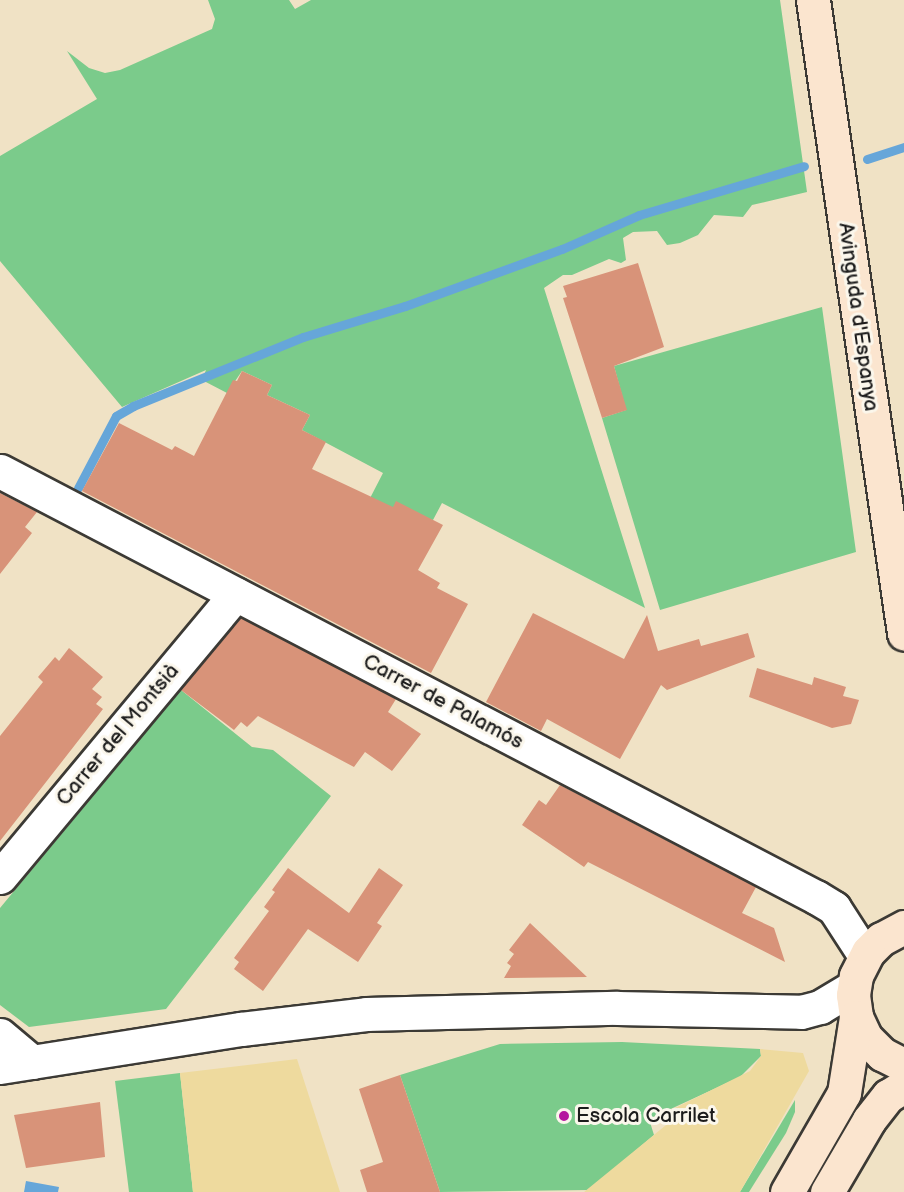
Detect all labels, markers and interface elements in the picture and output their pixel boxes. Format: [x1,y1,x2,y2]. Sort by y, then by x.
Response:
street label: Avinguda d'Espanya [832,221,884,413]
street label: Carrer de Palamós [359,649,527,755]
street label: Carrer del Montsià [51,659,185,811]
place label: Escola Carrilet [576,1103,716,1129]
marker: Escola Carrilet [557,1109,571,1123]

